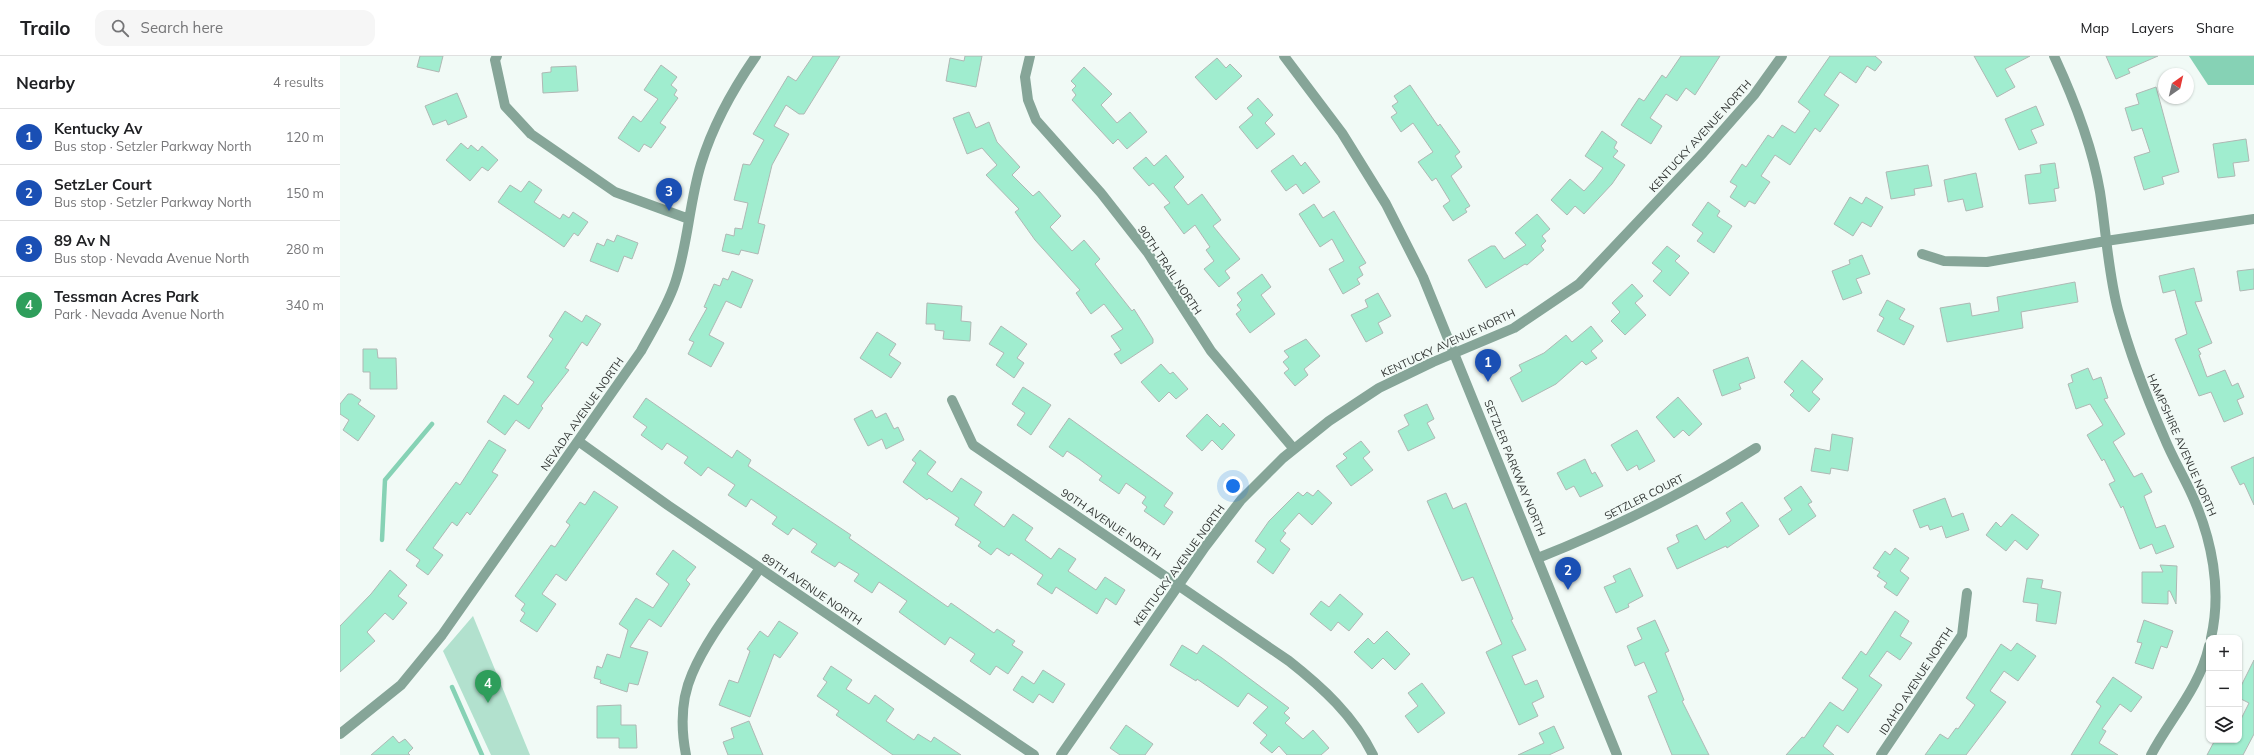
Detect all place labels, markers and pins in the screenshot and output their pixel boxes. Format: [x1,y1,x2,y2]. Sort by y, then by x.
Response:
pin: 3 [656,178,682,211]
pin: 1 [1475,349,1501,382]
pin: 2 [1555,557,1581,590]
pin: 4 [475,670,501,703]

